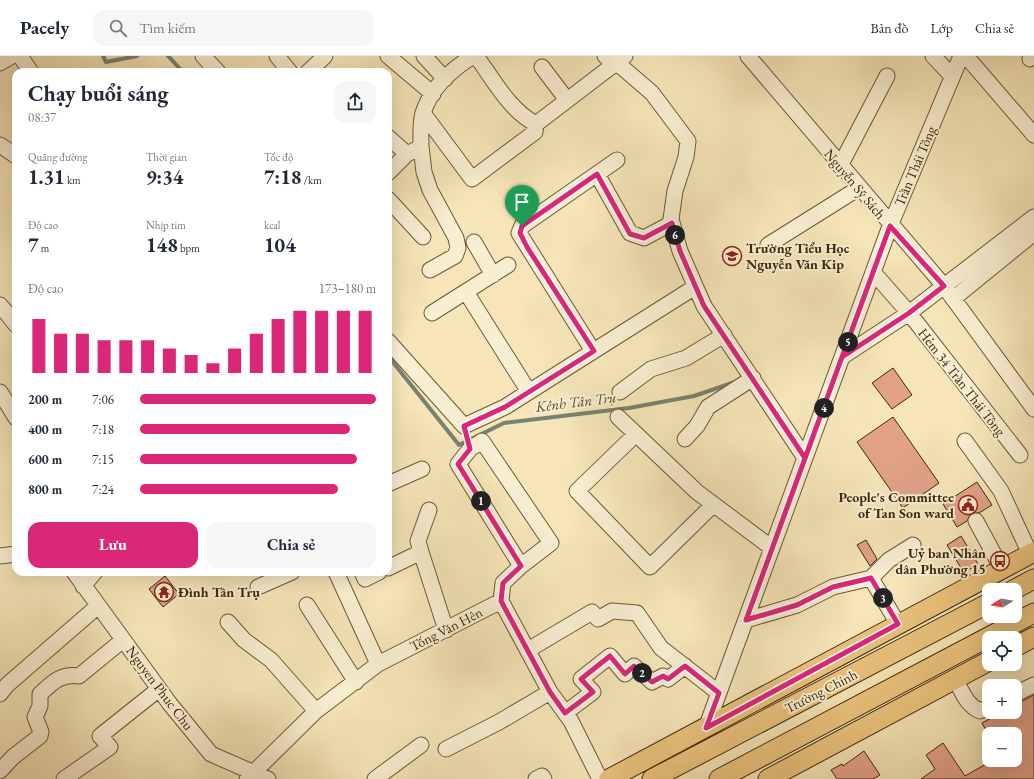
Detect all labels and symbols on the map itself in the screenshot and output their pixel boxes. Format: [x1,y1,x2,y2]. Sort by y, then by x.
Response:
street label: Trần Thái Tông [890,122,940,209]
street label: Nguyễn Sỹ Sách [820,145,890,223]
pin [505,185,539,226]
pin: 6 [665,225,685,245]
place label: Trường Tiểu Học Nguyễn Văn Kip [746,239,850,273]
school or university icon: Trường Tiểu Học Nguyễn Văn Kip [721,245,743,267]
street label: Hẻm 34 Trần Thái Tông [914,324,1010,440]
pin: 5 [838,332,858,352]
water label: Kênh Tân Trụ [534,387,617,416]
pin: 4 [814,398,834,418]
place label: People's Committee of Tan Son ward [838,488,954,522]
pin: 1 [471,491,491,511]
public building icon: People's Committee of Tan Son ward [957,494,979,516]
place label: Uỷ ban Nhân dân Phường 15 [896,544,986,578]
bus stop icon: Uỷ ban Nhân dân Phường 15 [989,550,1011,572]
temple icon: Đình Tân Trụ [153,581,175,603]
place label: Đình Tân Trụ [178,583,260,601]
north arrow [982,583,1022,623]
pin: 3 [873,588,893,608]
street label: Tống Văn Hên [407,603,486,655]
street label: Nguyen Phuc Chu [122,642,198,734]
pin: 2 [632,663,652,683]
street label: Trường Chinh [782,665,860,717]

